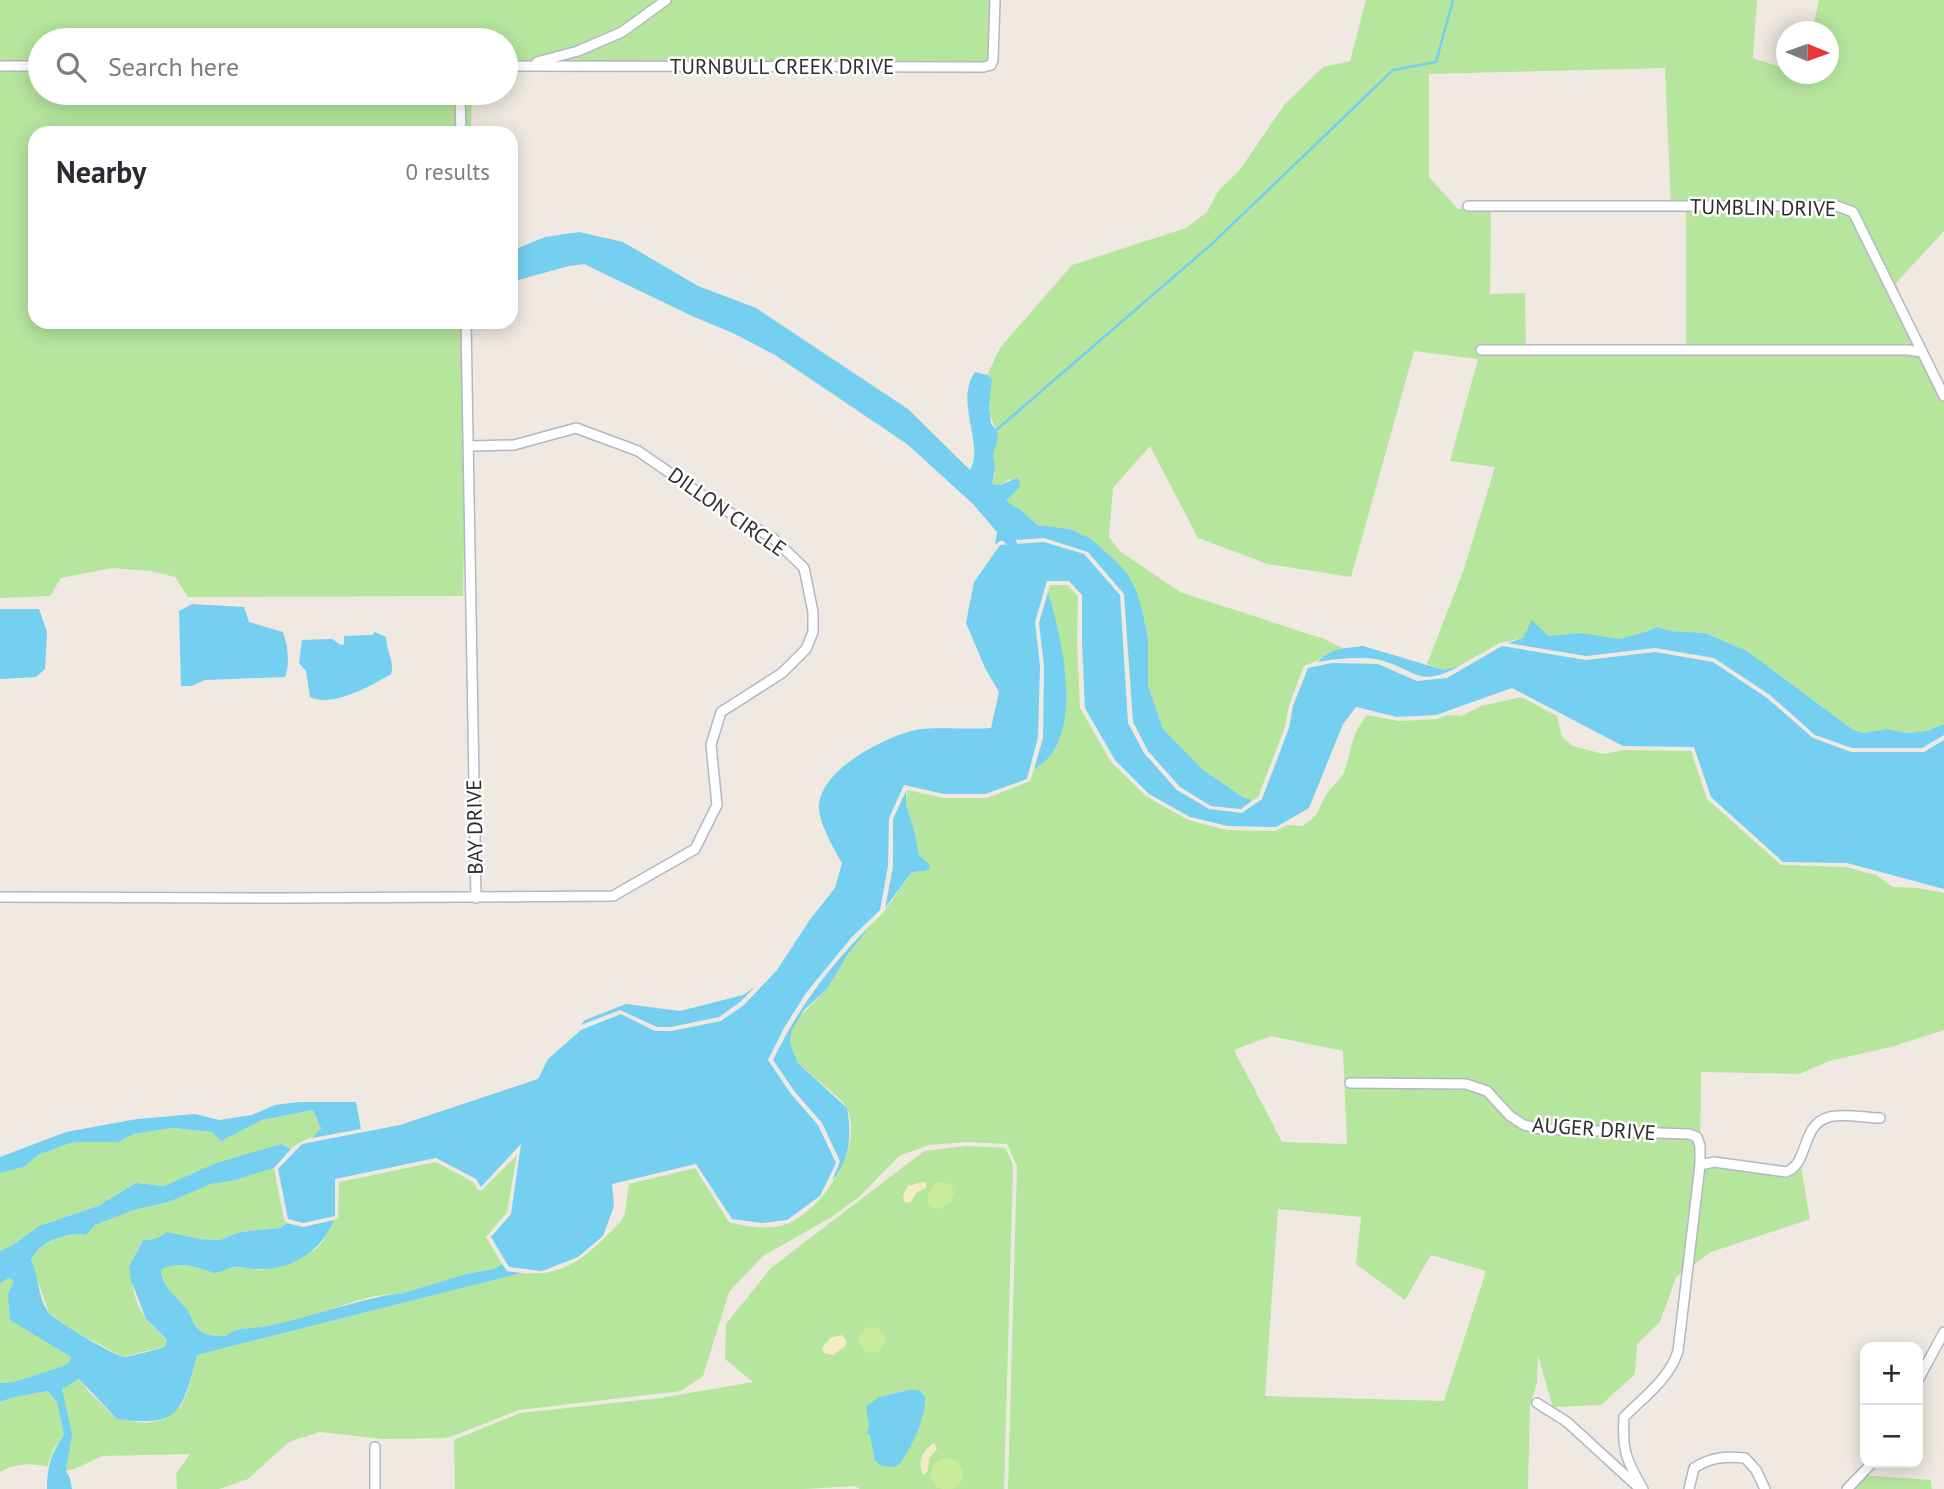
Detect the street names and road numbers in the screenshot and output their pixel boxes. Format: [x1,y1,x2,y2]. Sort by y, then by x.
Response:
street label: TURNBULL CREEK DRIVE [670,53,894,80]
street label: TUMBLIN DRIVE [1690,193,1836,222]
street label: DILLON CIRCLE [663,461,792,562]
street label: BAY DRIVE [460,779,489,875]
street label: AUGER DRIVE [1531,1111,1657,1146]

